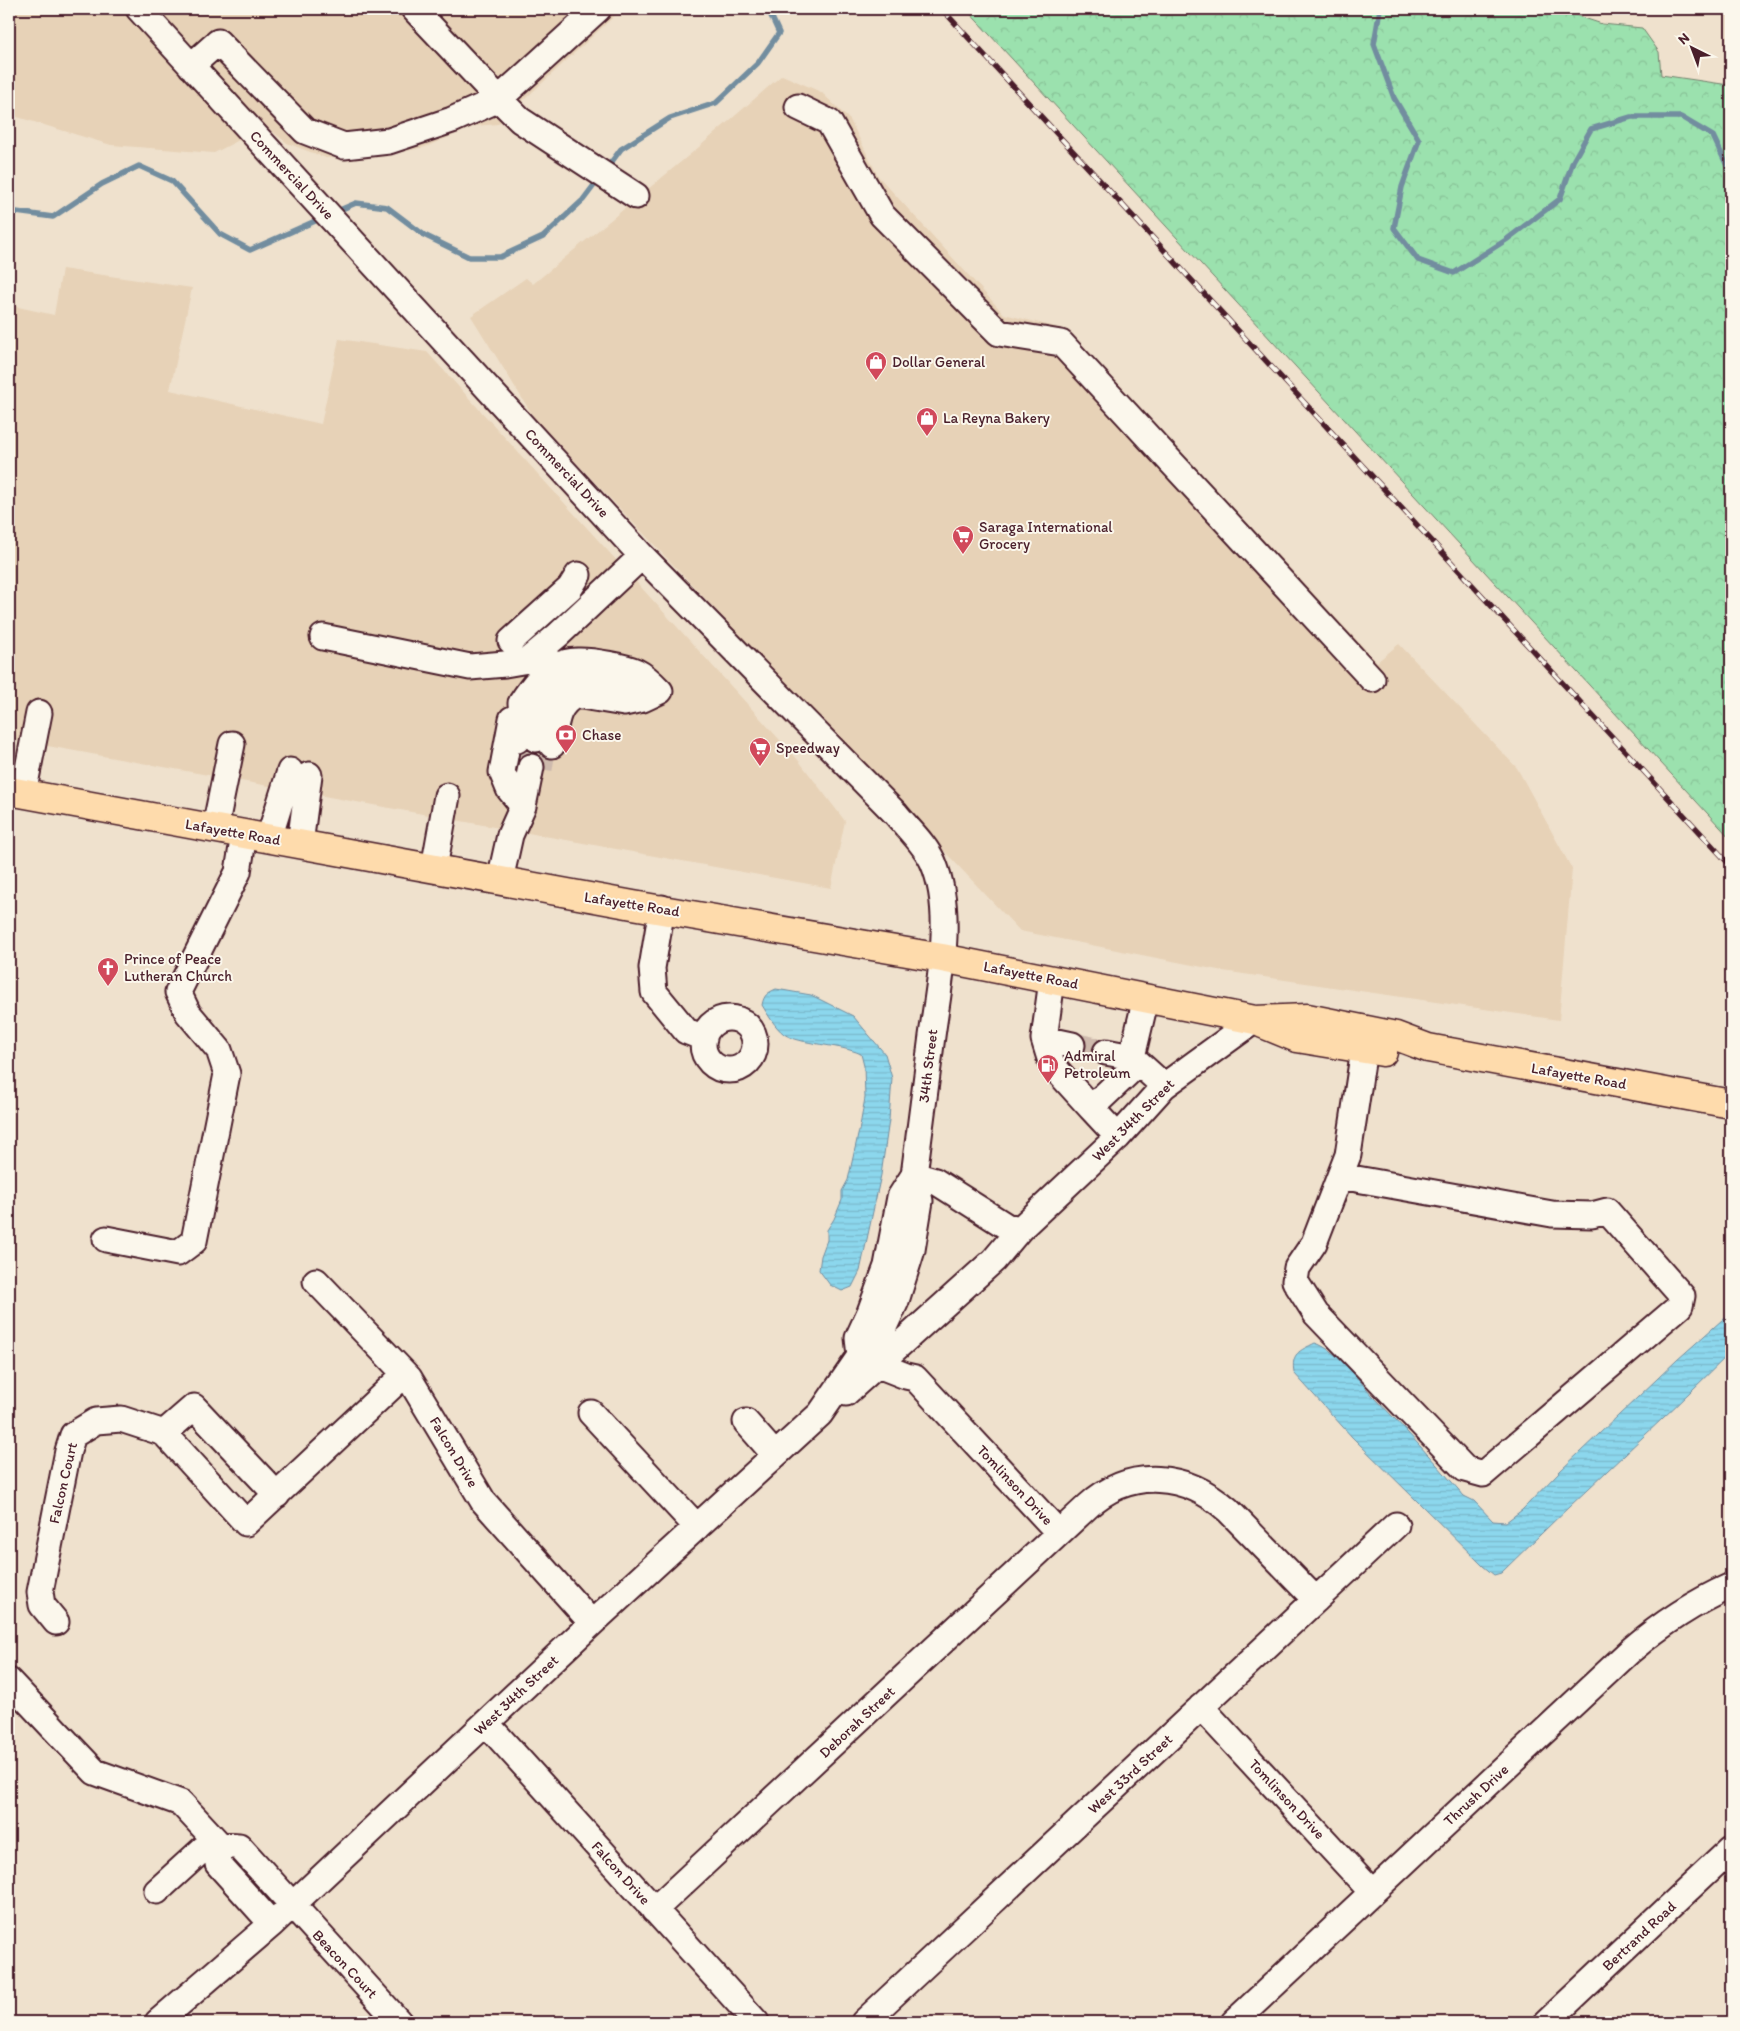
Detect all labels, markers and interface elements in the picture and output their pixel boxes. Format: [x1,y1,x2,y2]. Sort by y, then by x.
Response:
north arrow [1668,22,1718,72]
text: N [1674,29,1693,48]
street label: Commercial Drive [246,127,338,223]
shop icon: Dollar General [864,350,888,381]
place label: Dollar General [892,353,986,371]
shop icon: La Reyna Bakery [915,406,939,437]
place label: La Reyna Bakery [943,409,1050,427]
street label: Commercial Drive [521,425,613,521]
place label: Saraga International Grocery [979,518,1113,553]
supermarket icon: Saraga International Grocery [951,524,975,555]
bank icon: Chase [554,723,578,754]
place label: Chase [582,726,621,744]
supermarket icon: Speedway [748,736,772,767]
place label: Speedway [776,739,840,757]
street label: Lafayette Road [184,815,283,849]
street label: Lafayette Road [583,888,682,921]
place label: Prince of Peace Lutheran Church [124,950,232,985]
church icon: Prince of Peace Lutheran Church [96,956,120,987]
street label: Lafayette Road [982,957,1081,993]
street label: 34th Street [915,1028,941,1104]
place label: Admiral Petroleum [1064,1047,1131,1082]
fuel station icon: Admiral Petroleum [1036,1053,1060,1084]
street label: Lafayette Road [1530,1059,1629,1093]
street label: West 34th Street [1088,1075,1178,1165]
street label: Falcon Drive [426,1413,482,1491]
street label: Falcon Court [45,1440,81,1525]
street label: Tomlinson Drive [973,1441,1057,1529]
street label: West 34th Street [470,1651,562,1739]
street label: Deborah Street [815,1682,899,1762]
street label: West 33rd Street [1084,1730,1176,1818]
street label: Tomlinson Drive [1245,1755,1329,1843]
street label: Thrush Drive [1440,1760,1512,1830]
street label: Falcon Drive [588,1837,654,1909]
street label: Bertrand Road [1598,1897,1680,1975]
street label: Beacon Court [309,1926,382,2002]

